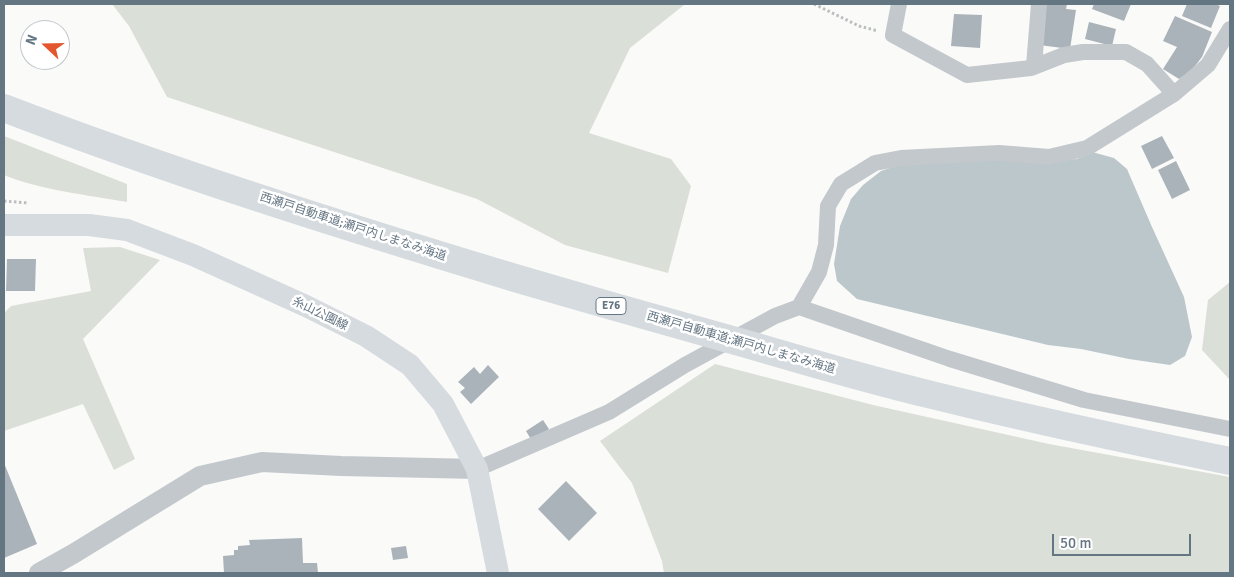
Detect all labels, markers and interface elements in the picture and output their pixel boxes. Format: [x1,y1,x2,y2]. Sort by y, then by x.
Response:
north arrow [20,20,70,70]
text: N [22,32,41,47]
street label: 西瀬戸自動車道;瀬戸内しまなみ海道 [258,190,448,264]
street label: 糸山公園線 [290,294,350,334]
road number: E76 [596,298,626,314]
street label: 西瀬戸自動車道;瀬戸内しまなみ海道 [645,309,837,377]
scale bar [1054,524,1193,556]
text: 50 m [1060,534,1091,552]

